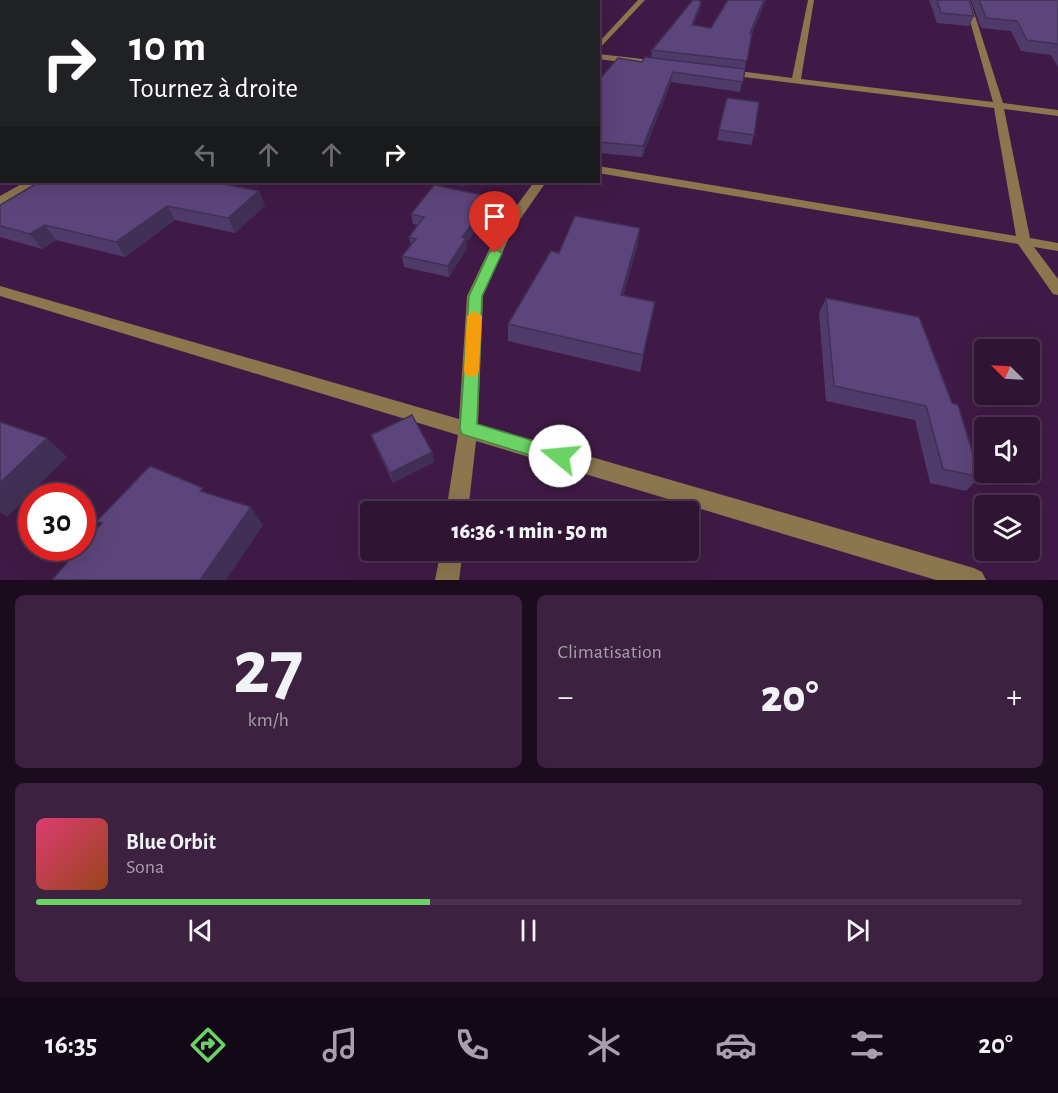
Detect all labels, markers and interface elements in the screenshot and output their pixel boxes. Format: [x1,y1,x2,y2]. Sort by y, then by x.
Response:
icon: right [30,24,108,102]
text: 10 m [129,26,206,68]
text: Tournez à droite [129,75,298,102]
icon: left [189,138,222,171]
icon: ahead [252,138,285,171]
icon: ahead [315,138,348,171]
icon: right [378,138,411,171]
pin [469,191,520,253]
icon: arrive [478,200,511,233]
north arrow [974,339,1040,405]
map controls [974,339,1040,561]
button: sound [974,417,1040,483]
position arrow [528,424,592,488]
speed limit sign: 30 [18,483,96,561]
button: layers [974,495,1040,561]
text: 16:36 · 1 min · 50 m [452,520,607,542]
text: 27 [233,630,303,708]
text: Climatisation [558,642,662,662]
text: 20° [761,675,819,720]
text: − [558,681,573,714]
text: + [1006,681,1022,714]
text: km/h [248,710,289,730]
text: Blue Orbit [126,831,216,853]
text: Sona [126,857,164,877]
icon: previous [184,914,217,947]
icon: pause [512,914,545,947]
icon: next [841,914,874,947]
icon: directions [187,1024,229,1066]
icon: music [319,1024,361,1066]
icon: phone [451,1024,493,1066]
icon: climate [583,1024,625,1066]
icon: car [715,1024,757,1066]
icon: filters [846,1024,888,1066]
text: 16:35 [45,1031,97,1058]
text: 20° [978,1031,1013,1058]

